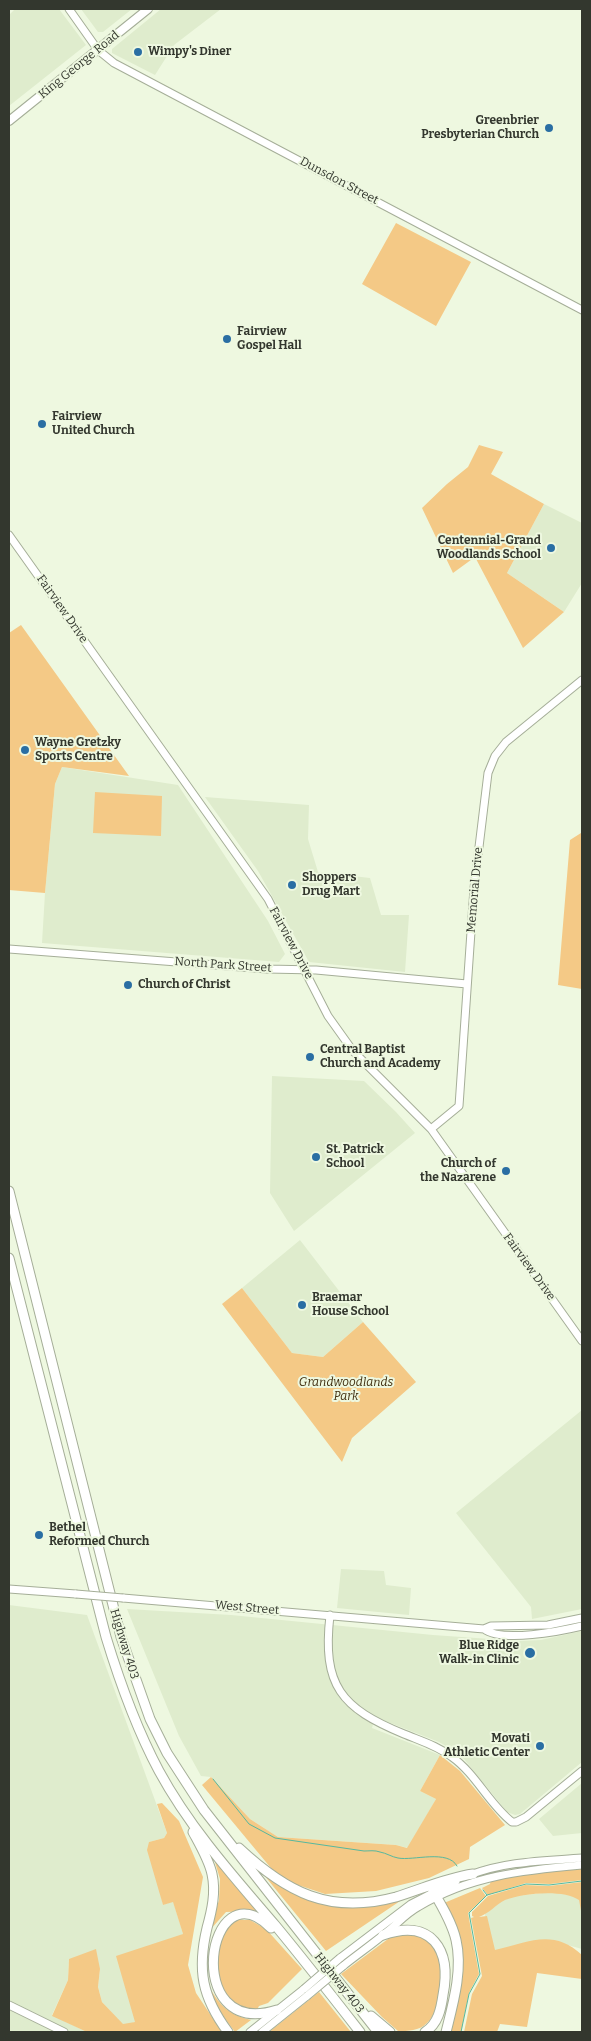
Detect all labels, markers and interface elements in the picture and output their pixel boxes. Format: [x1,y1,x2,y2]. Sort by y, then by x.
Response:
street label: King George Road [36,28,122,102]
place label: Wimpy's Diner [148,45,232,59]
marker: Wimpy's Diner [132,46,144,58]
place label: Greenbrier Presbyterian Church [421,114,539,142]
marker: Greenbrier Presbyterian Church [543,122,555,134]
street label: Dunsdon Street [297,154,381,208]
place label: Fairview Gospel Hall [237,325,302,353]
marker: Fairview Gospel Hall [221,333,233,345]
place label: Fairview United Church [52,410,135,438]
marker: Fairview United Church [36,418,48,430]
place label: Centennial-Grand Woodlands School [437,534,541,562]
marker: Centennial-Grand Woodlands School [545,542,557,554]
street label: Fairview Drive [33,572,91,646]
place label: Wayne Gretzky Sports Centre [35,736,121,764]
marker: Wayne Gretzky Sports Centre [19,744,31,756]
street label: Memorial Drive [464,847,486,933]
place label: Shoppers Drug Mart [302,871,360,899]
marker: Shoppers Drug Mart [286,879,298,891]
street label: Fairview Drive [266,904,316,982]
street label: North Park Street [174,954,272,976]
place label: Church of Christ [138,978,230,992]
marker: Church of Christ [122,979,134,991]
place label: Central Baptist Church and Academy [320,1043,440,1071]
marker: Central Baptist Church and Academy [304,1051,316,1063]
place label: St. Patrick School [326,1143,384,1171]
marker: St. Patrick School [310,1151,322,1163]
place label: Church of the Nazarene [420,1157,496,1185]
marker: Church of the Nazarene [500,1165,512,1177]
street label: Fairview Drive [500,1231,558,1303]
place label: Braemar House School [312,1291,389,1319]
marker: Braemar House School [296,1299,308,1311]
park label: Grandwoodlands Park [299,1376,393,1404]
place label: Bethel Reformed Church [49,1521,149,1549]
marker: Bethel Reformed Church [33,1529,45,1541]
street label: West Street [214,1598,280,1618]
street label: Highway 403 [106,1607,142,1681]
place label: Blue Ridge Walk-in Clinic [439,1639,519,1667]
marker: Blue Ridge Walk-in Clinic [523,1646,537,1660]
place label: Movati Athletic Center [444,1732,530,1760]
marker: Movati Athletic Center [534,1740,546,1752]
street label: Highway 403 [311,1950,367,2016]

